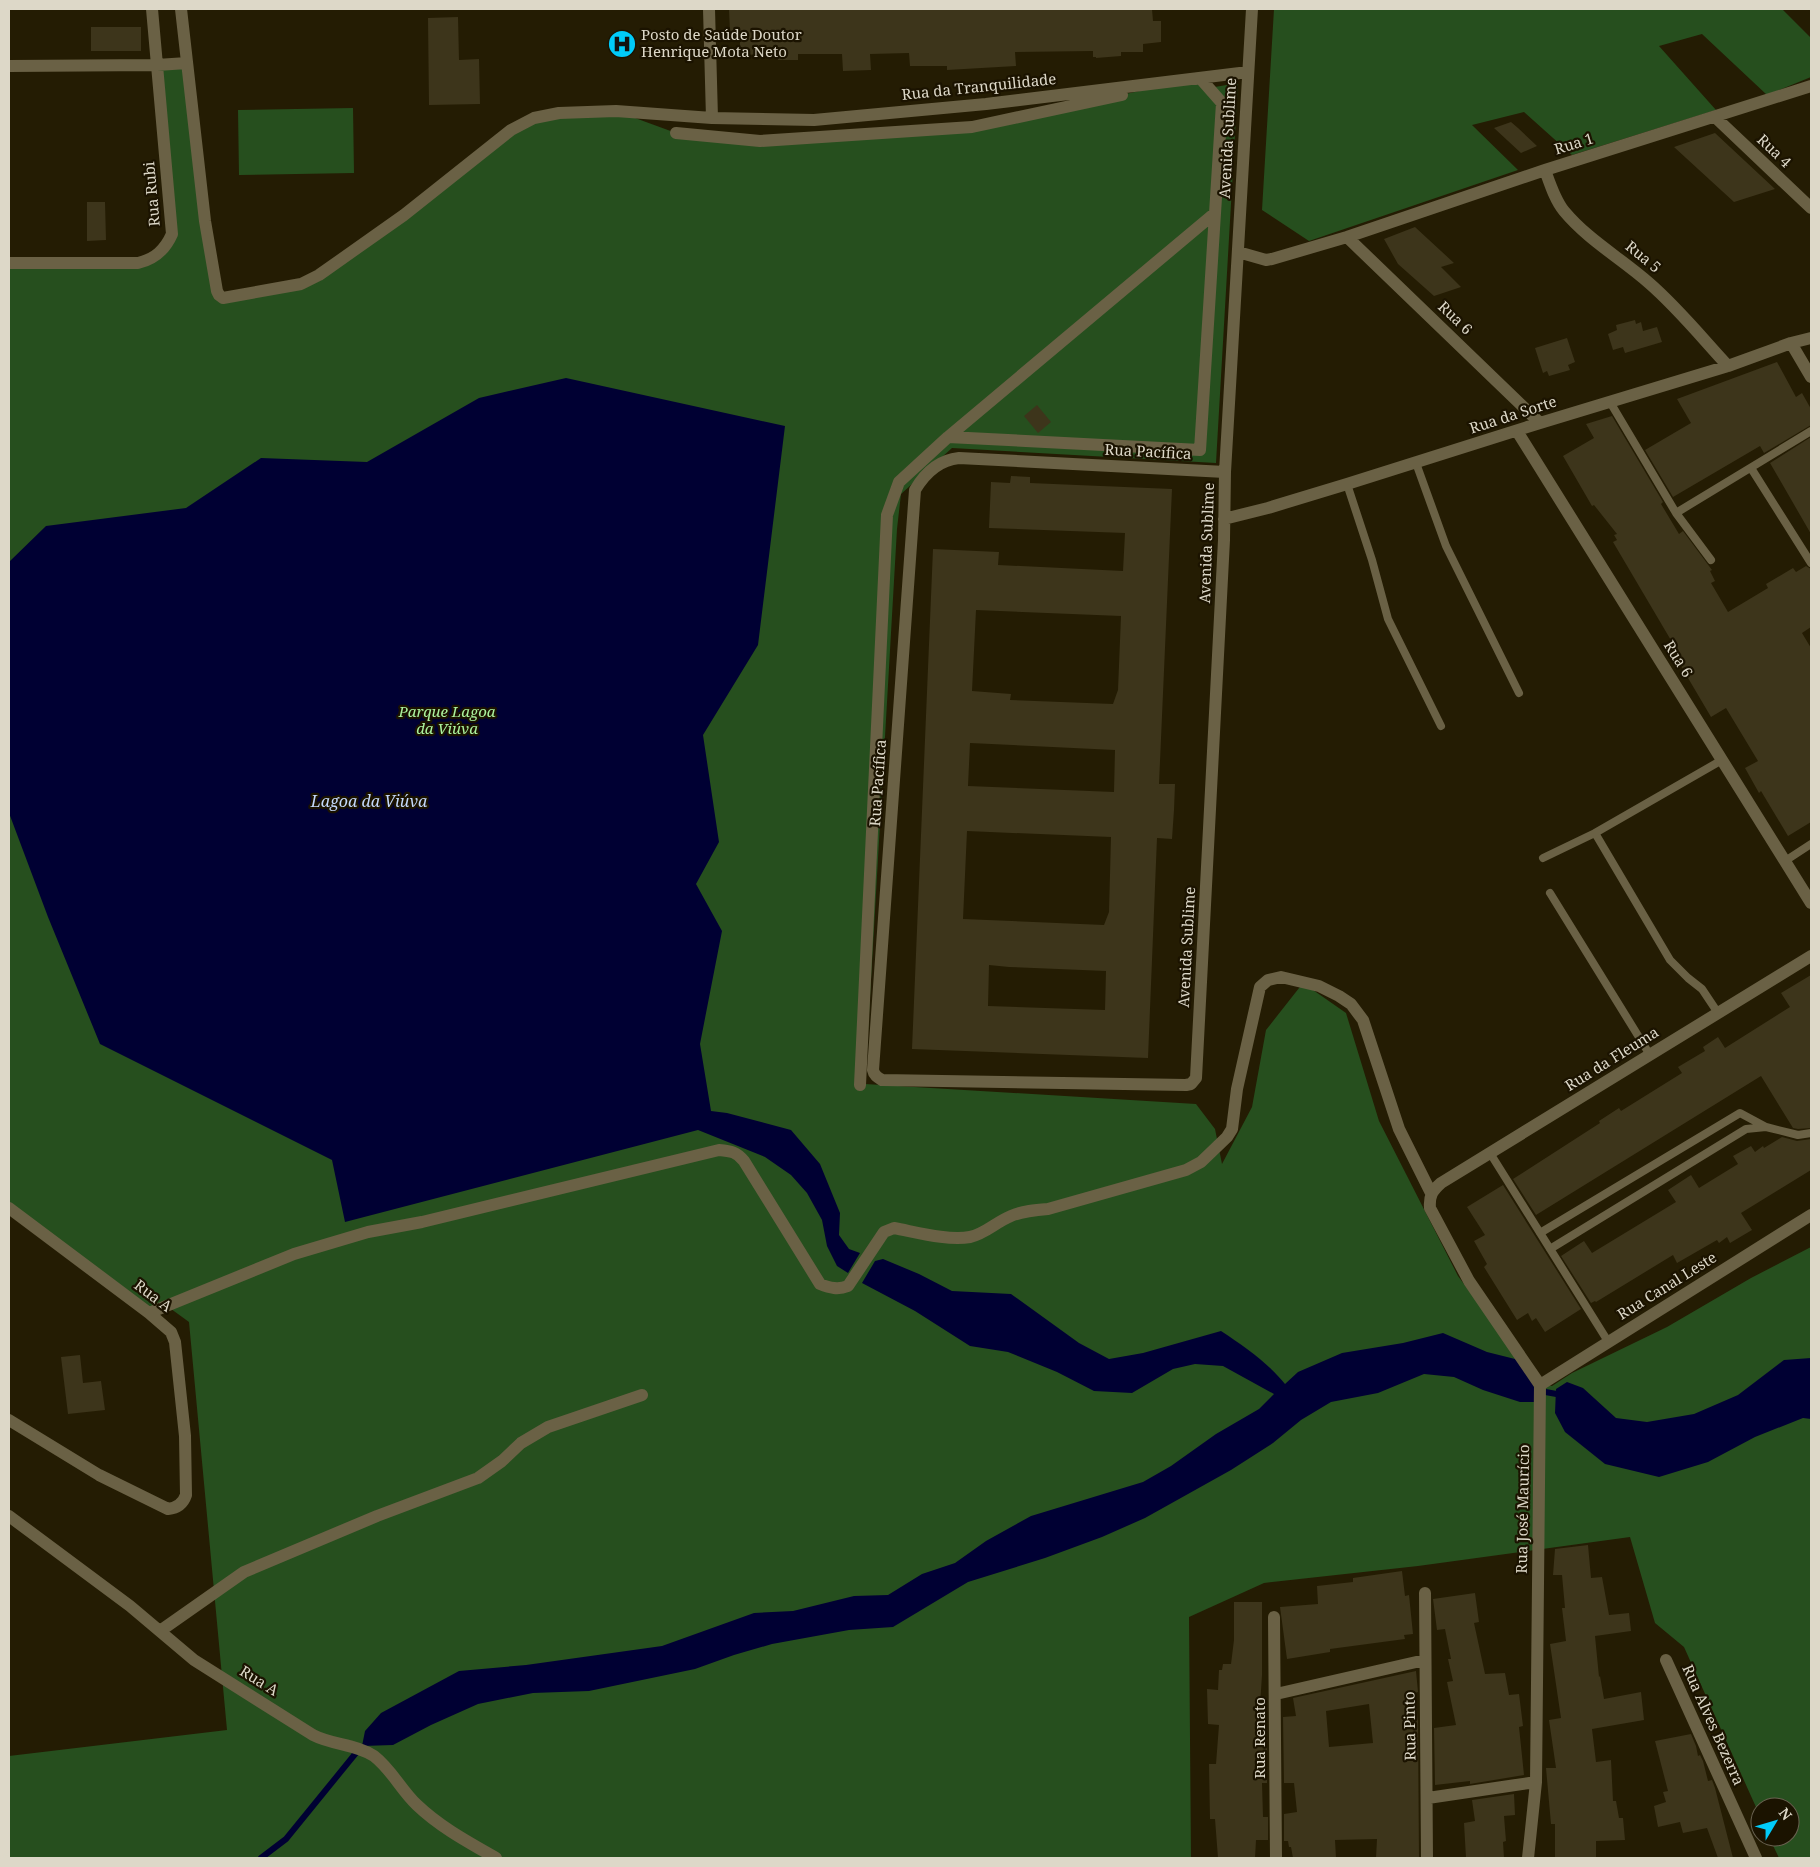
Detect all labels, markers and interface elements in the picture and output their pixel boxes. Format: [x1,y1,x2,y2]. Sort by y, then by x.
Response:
place label: Posto de Saúde Doutor Henrique Mota Neto [641,24,802,61]
hospital icon: Posto de Saúde Doutor Henrique Mota Neto [607,29,637,59]
street label: Rua da Tranquilidade [901,68,1057,104]
street label: Avenida Sublime [1214,77,1240,199]
street label: Rua 1 [1552,128,1596,158]
street label: Rua 4 [1753,129,1796,172]
street label: Rua Rubi [138,161,164,227]
street label: Rua 5 [1622,236,1666,277]
street label: Rua 6 [1434,296,1477,338]
street label: Rua da Sorte [1467,391,1559,438]
street label: Rua Pacífica [1104,439,1192,463]
street label: Avenida Sublime [1194,482,1218,604]
street label: Rua 6 [1660,636,1698,681]
park label: Parque Lagoa da Viúva [397,701,496,738]
street label: Rua Pacífica [864,739,890,827]
water label: Lagoa da Viúva [310,790,428,812]
street label: Avenida Sublime [1173,886,1199,1008]
street label: Rua da Fleuma [1561,1021,1662,1095]
street label: Rua Canal Leste [1613,1247,1720,1324]
street label: Rua A [131,1274,177,1316]
street label: Rua José Maurício [1511,1444,1533,1574]
street label: Rua A [236,1660,283,1700]
street label: Rua Alves Bezerra [1678,1661,1750,1788]
street label: Rua Pinto [1398,1691,1420,1761]
street label: Rua Renato [1249,1697,1269,1779]
north arrow [1750,1797,1800,1847]
text: N [1775,1803,1797,1824]

